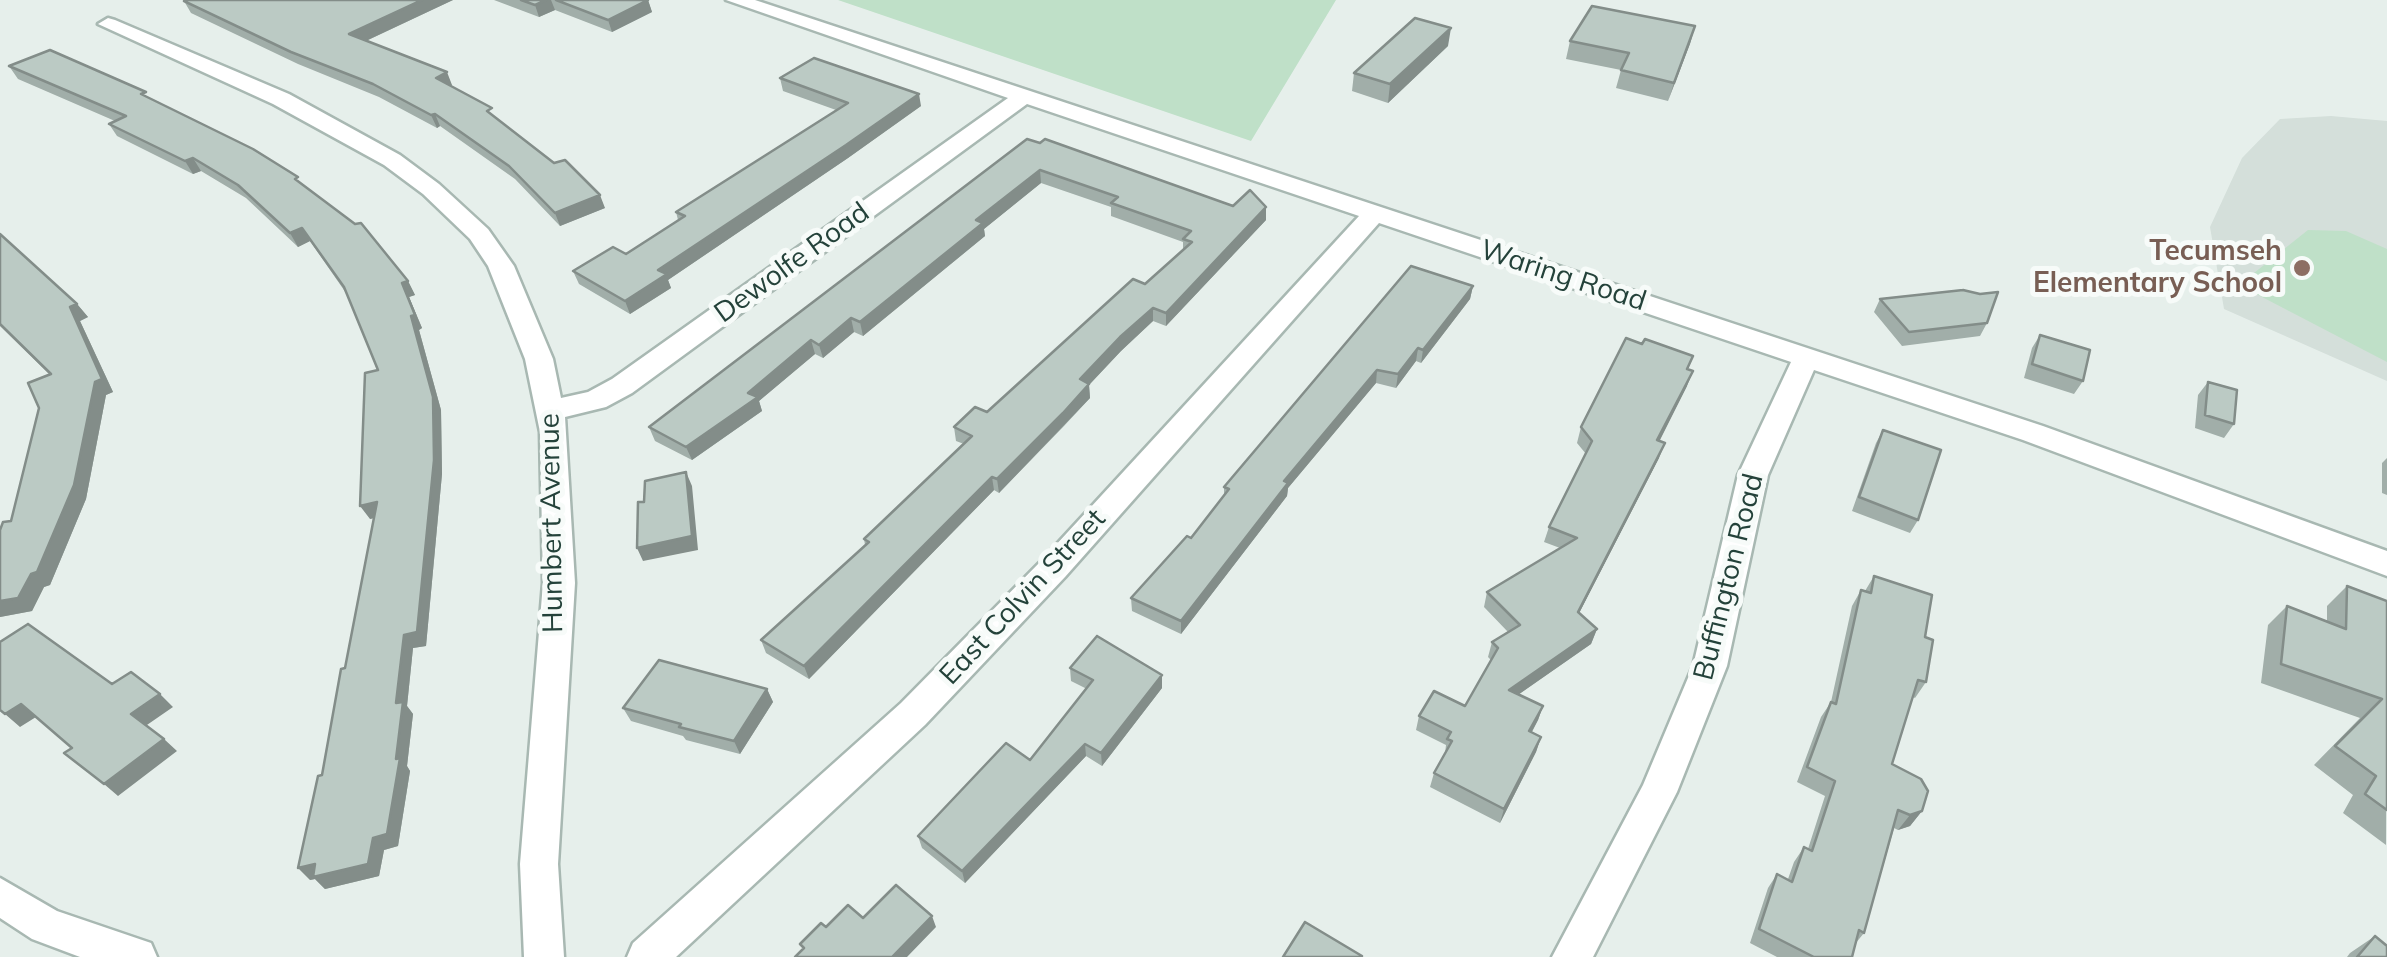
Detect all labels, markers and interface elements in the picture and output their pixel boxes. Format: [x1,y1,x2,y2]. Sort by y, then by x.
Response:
street label: Dewolfe Road [708,196,876,330]
street label: Waring Road [1476,233,1650,319]
place label: Tecumseh Elementary School [2033,235,2282,301]
marker: Tecumseh Elementary School [2291,257,2313,279]
street label: Humbert Avenue [533,413,571,633]
street label: Buffington Road [1687,470,1771,684]
street label: East Colvin Street [933,502,1113,692]

